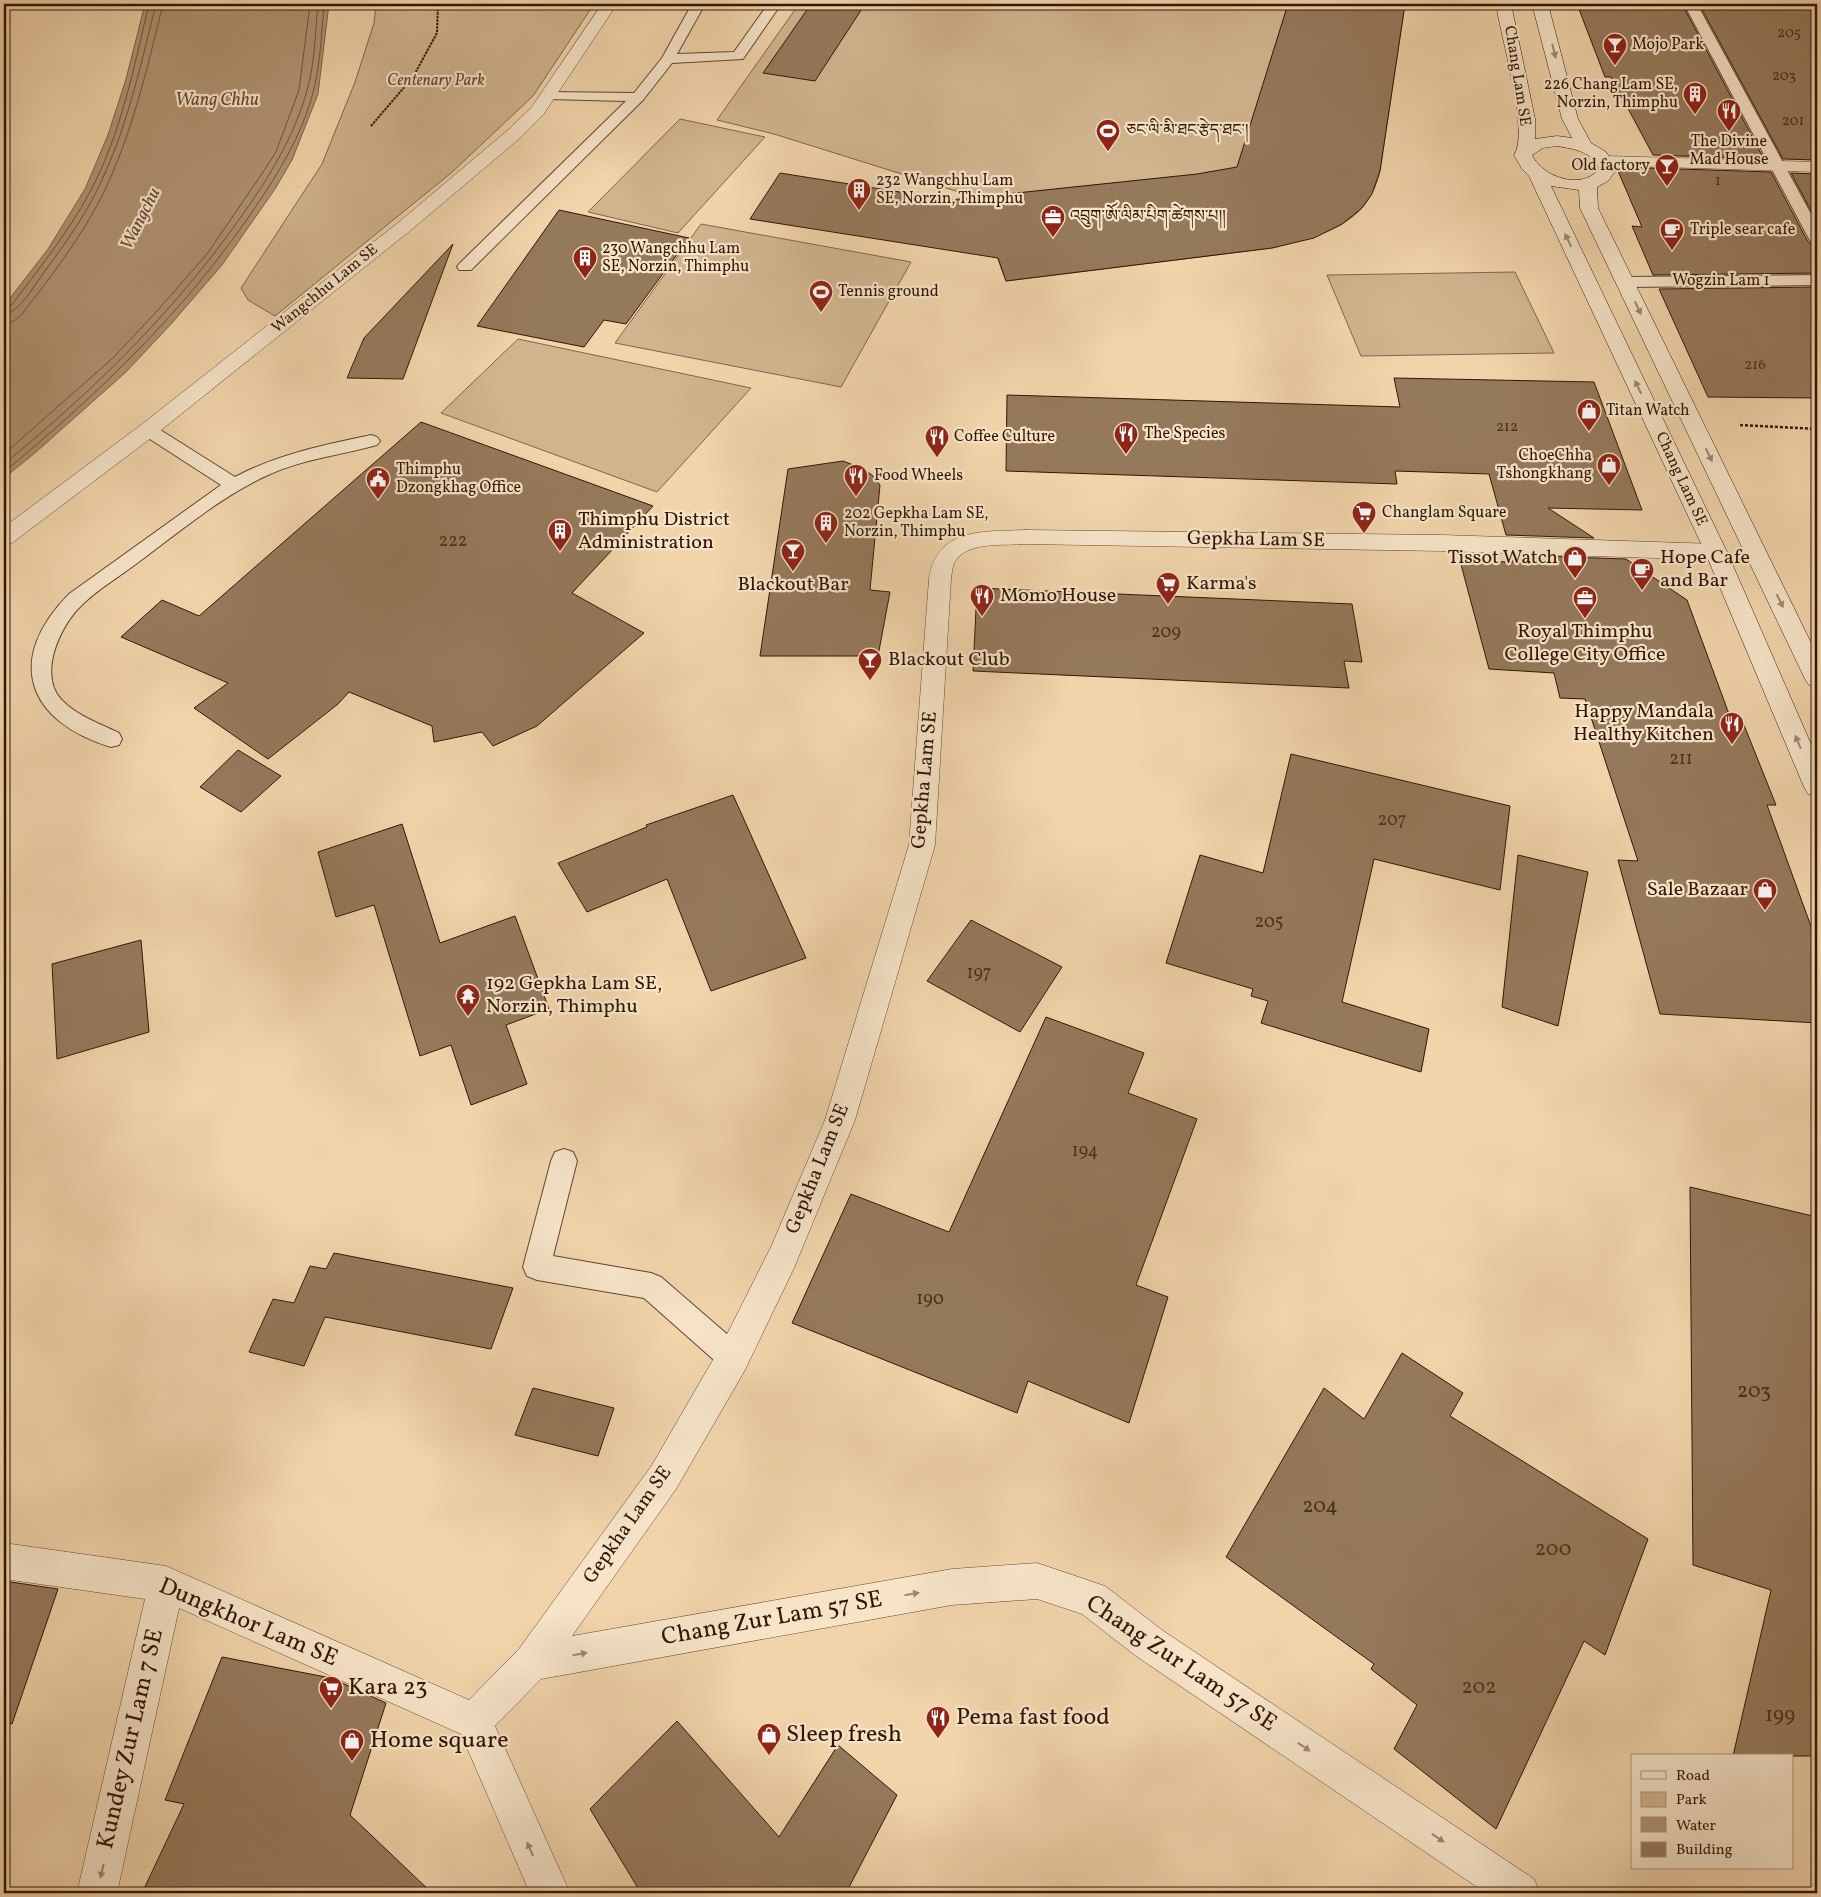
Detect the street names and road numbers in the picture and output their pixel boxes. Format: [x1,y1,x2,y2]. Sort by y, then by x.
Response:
street label: Chang Lam SE [1498,24,1536,128]
street label: Wangchhu Lam SE [267,239,383,339]
street label: Wogzin Lam 1 [1672,270,1770,292]
street label: Chang Lam SE [1650,428,1712,530]
street label: Gepkha Lam SE [1187,525,1325,555]
street label: Gepkha Lam SE [905,710,945,850]
street label: Gepkha Lam SE [779,1100,857,1238]
street label: Gepkha Lam SE [577,1460,679,1590]
street label: Dungkhor Lam SE [153,1570,343,1676]
street label: Chang Zur Lam 57 SE [659,1583,885,1655]
street label: Chang Zur Lam 57 SE [1079,1587,1283,1741]
street label: Kundey Zur Lam 7 SE [89,1626,173,1852]

